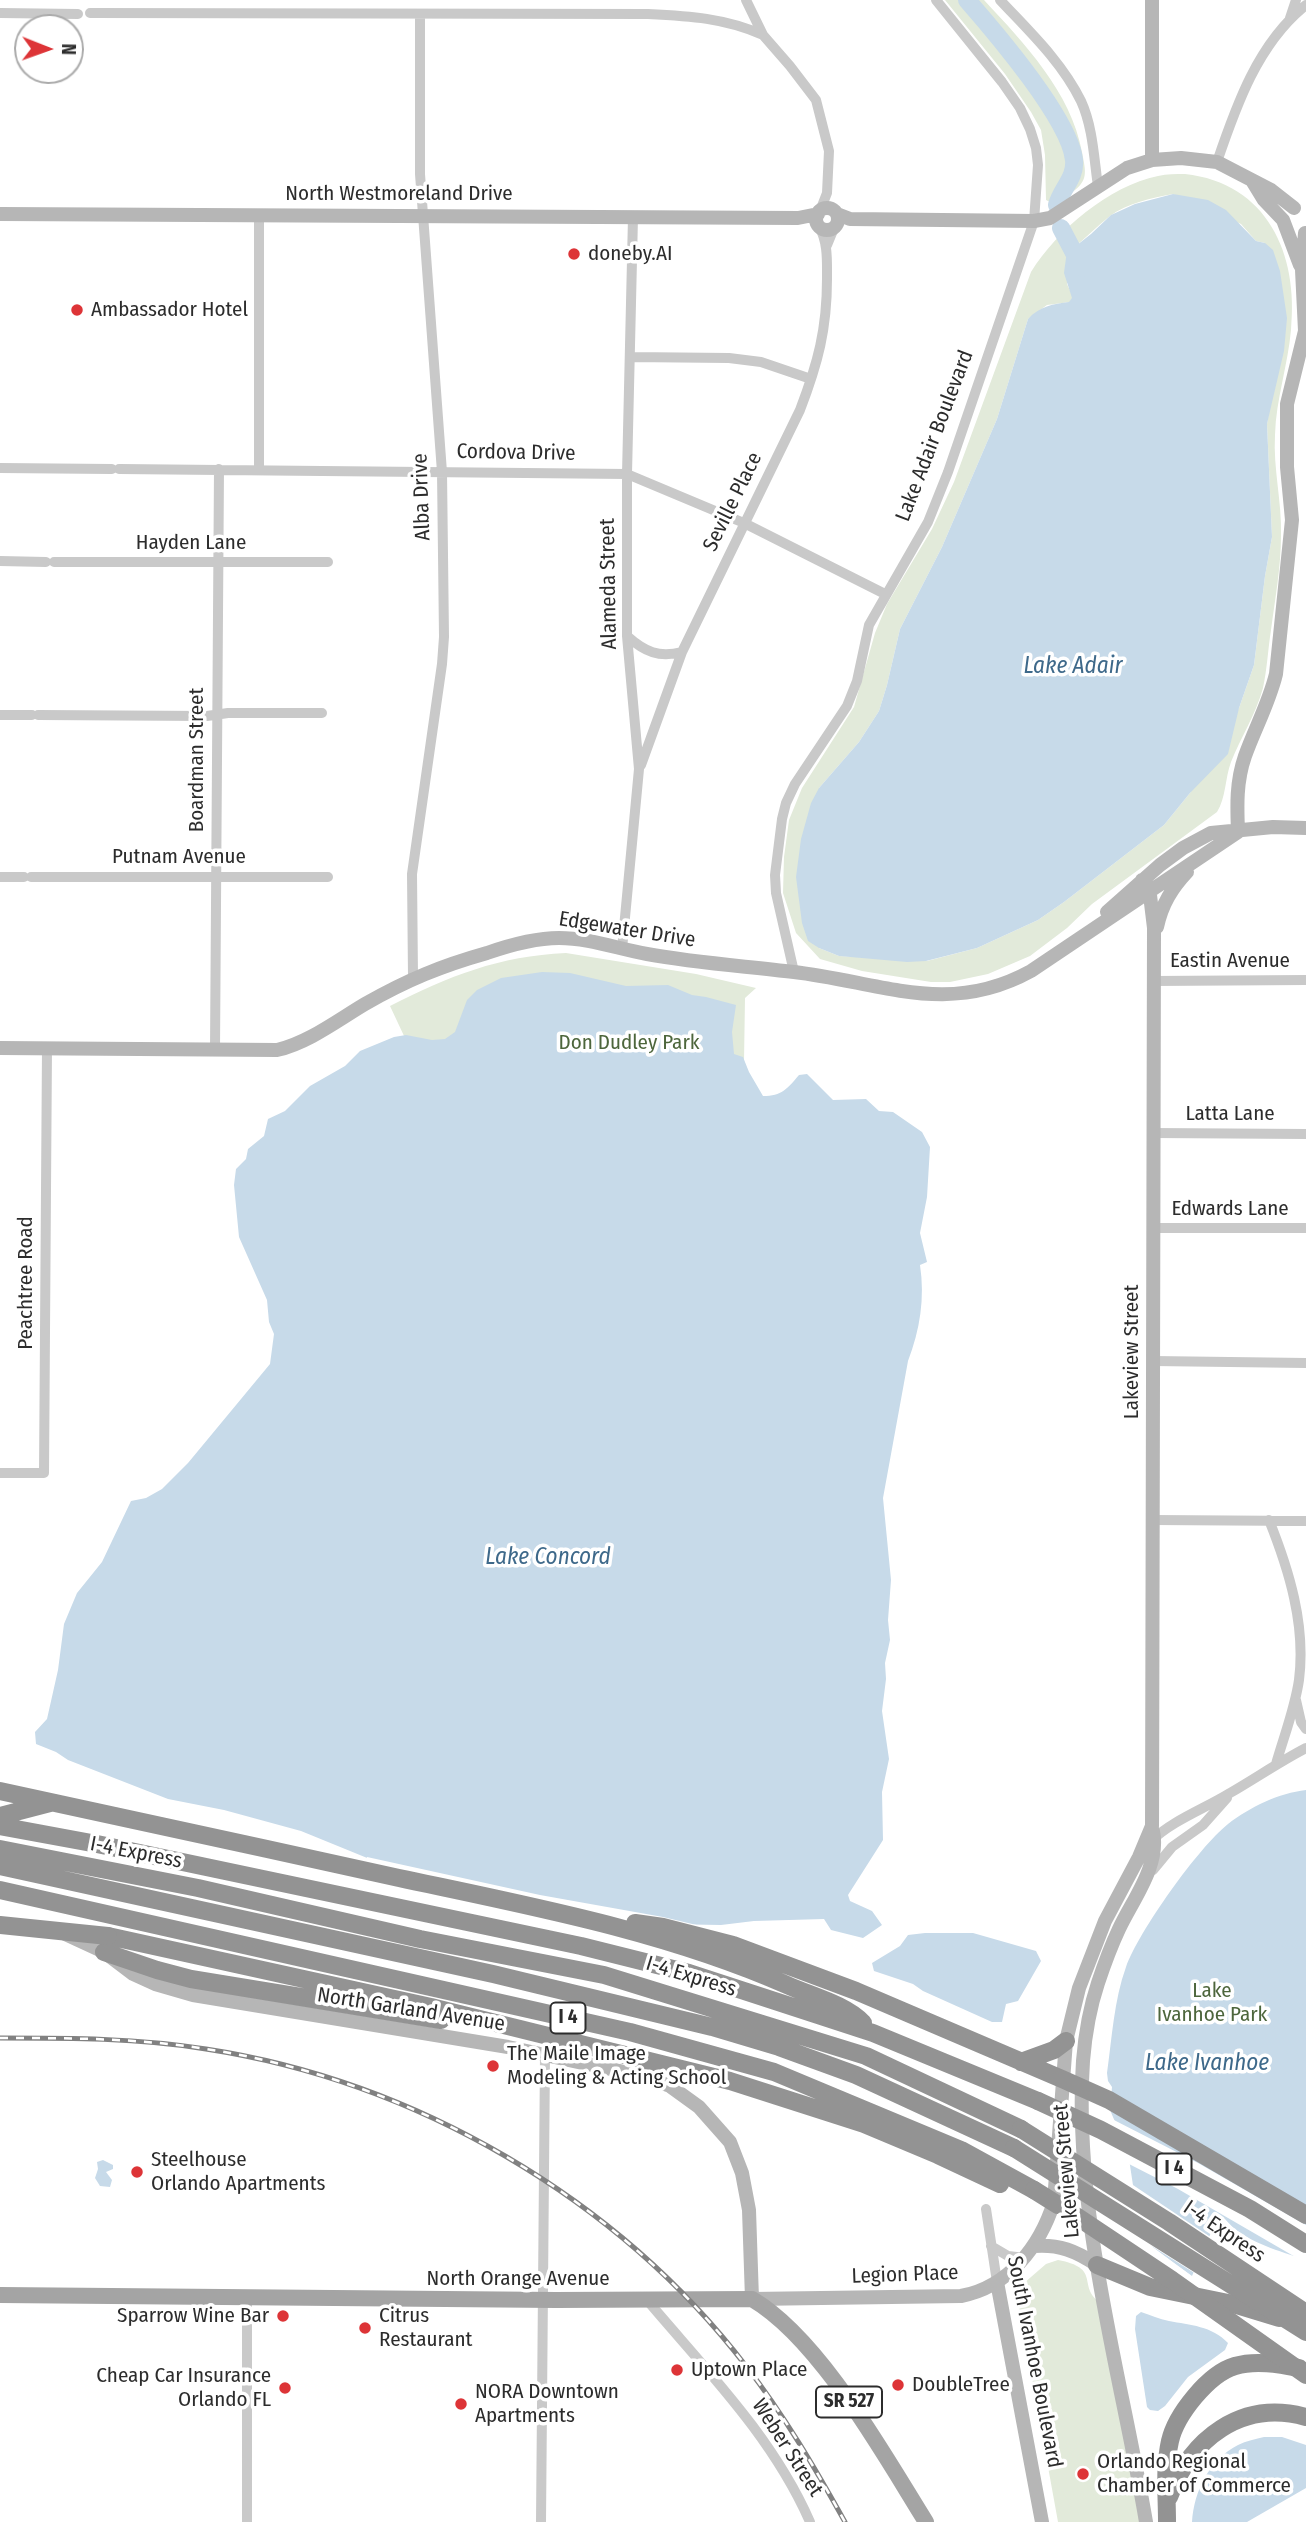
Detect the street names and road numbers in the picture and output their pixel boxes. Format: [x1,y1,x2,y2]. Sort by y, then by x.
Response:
street label: North Westmoreland Drive [285,181,513,207]
street label: Lake Adair Boulevard [891,347,979,525]
street label: Cordova Drive [456,439,576,467]
street label: Seville Place [698,448,768,556]
street label: Alba Drive [408,453,436,541]
street label: Alameda Street [595,518,623,650]
street label: Hayden Lane [136,530,246,556]
street label: Boardman Street [184,688,210,832]
street label: Putnam Avenue [112,844,246,870]
street label: Edgewater Drive [557,907,697,953]
street label: Eastin Avenue [1170,948,1290,974]
street label: Latta Lane [1185,1101,1275,1127]
street label: Edwards Lane [1171,1196,1289,1222]
street label: Peachtree Road [13,1216,39,1350]
street label: Lakeview Street [1119,1285,1145,1419]
street label: I-4 Express [88,1832,184,1874]
street label: I-4 Express [643,1951,739,2003]
street label: North Garland Avenue [315,1983,507,2037]
road number: I 4 [550,2002,586,2034]
street label: Lakeview Street [1049,2103,1085,2239]
road number: I 4 [1156,2154,1192,2184]
street label: I-4 Express [1178,2195,1270,2269]
street label: South Ivanhoe Boulevard [1001,2254,1067,2470]
street label: Legion Place [851,2261,959,2289]
street label: North Orange Avenue [426,2266,610,2292]
road number: SR 527 [816,2386,882,2418]
street label: Weber Street [746,2394,828,2502]

